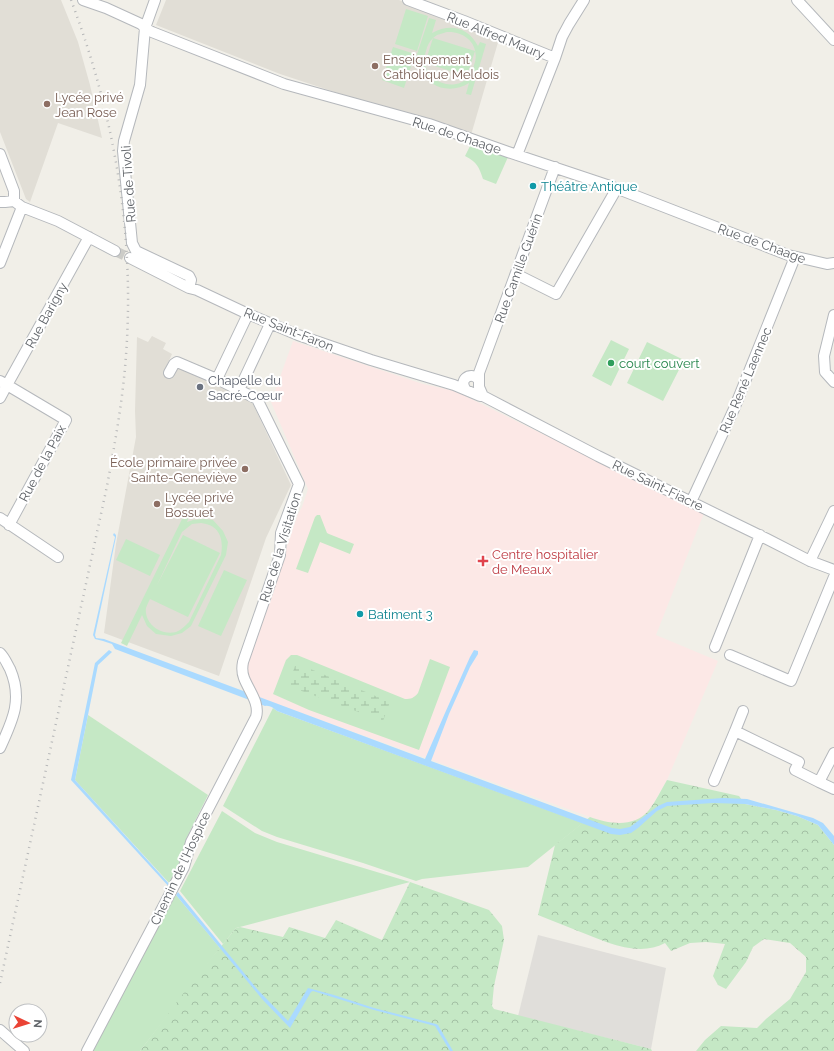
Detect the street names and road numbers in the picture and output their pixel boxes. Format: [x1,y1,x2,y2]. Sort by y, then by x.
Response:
street label: Rue Alfred Maury [445,9,547,62]
street label: Rue de Chaage [411,114,503,157]
street label: Rue de Tivoli [118,145,139,223]
street label: Rue Camille Guérin [492,211,545,325]
street label: Rue de Chaage [716,221,808,266]
street label: Rue Barigny [22,280,71,351]
street label: Rue Saint-Faron [242,305,336,354]
street label: Rue René Laennec [716,325,775,435]
street label: Rue de la Paix [16,422,69,504]
street label: Rue Saint-Fiacre [610,457,706,514]
street label: Rue de la Visitation [257,490,304,604]
street label: Chemin de l'Hospice [147,809,214,927]

